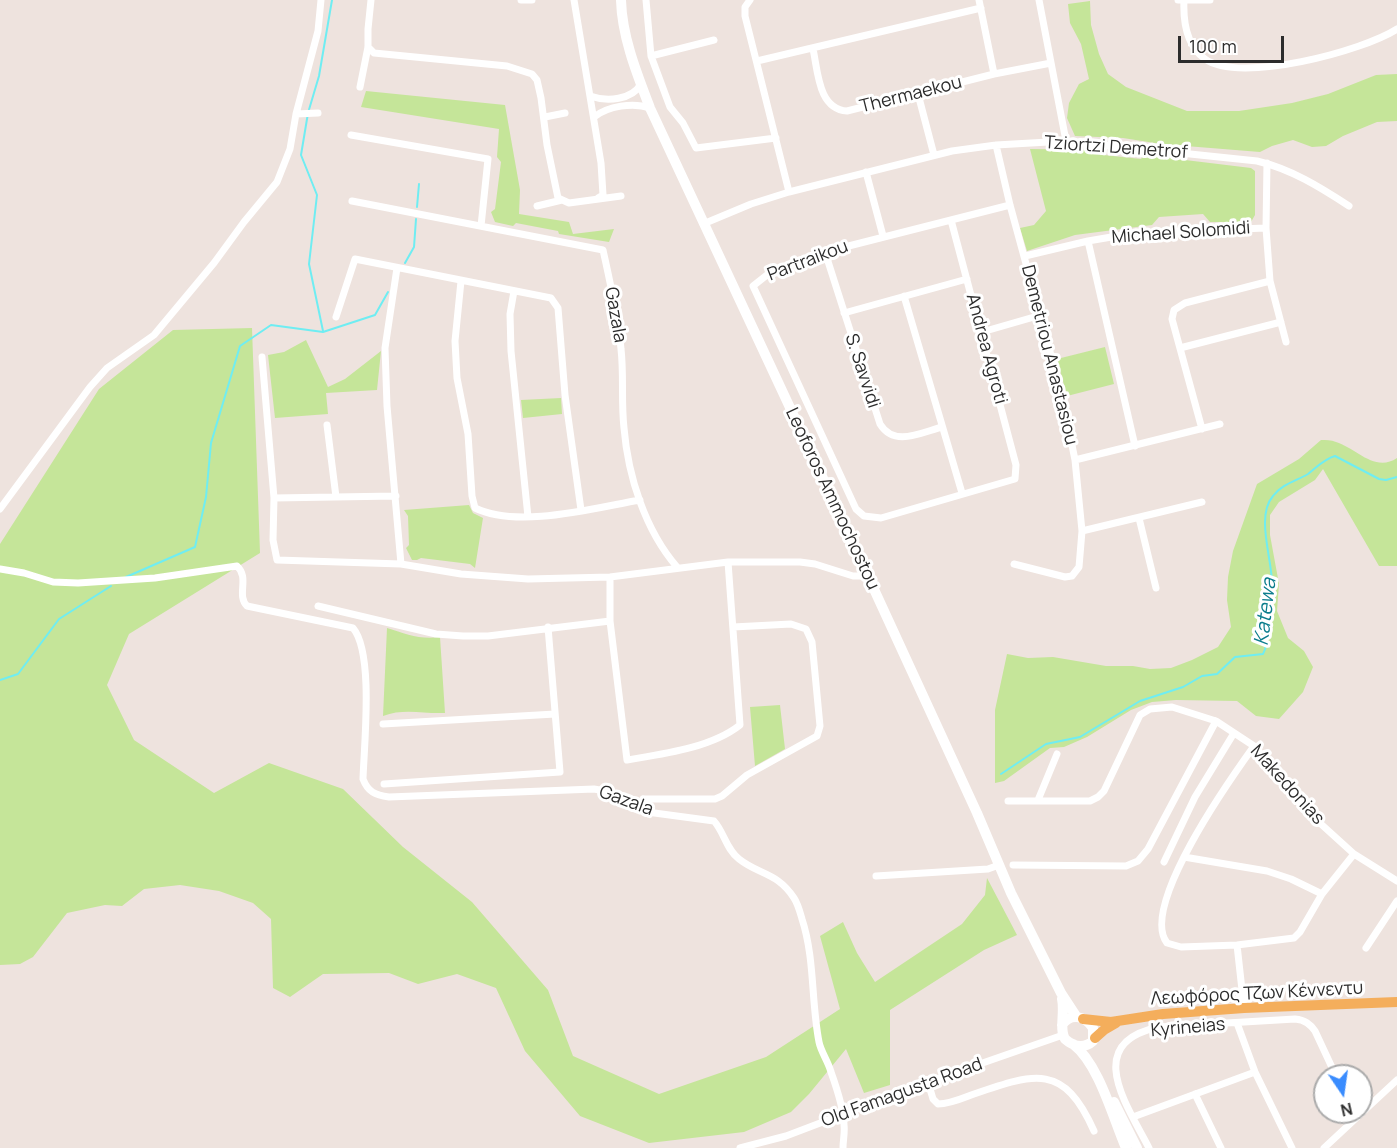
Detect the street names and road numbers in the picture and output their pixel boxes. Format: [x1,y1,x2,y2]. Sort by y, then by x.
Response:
street label: Thermaekou [858,72,964,118]
street label: Tziortzi Demetrof [1044,132,1188,164]
street label: Michael Solomidi [1111,217,1251,249]
street label: Partraikou [765,236,851,286]
street label: Demetriou Anastasiou [1016,263,1082,447]
street label: Gazala [600,286,630,344]
street label: Andrea Agroti [961,291,1011,407]
street label: S. Savvidi [840,331,884,411]
street label: Leoforos Ammochostou [780,405,884,593]
street label: Makedonias [1245,741,1329,829]
street label: Gazala [596,781,656,821]
street label: Λεωφόρος Τζων Κέννεντυ [1150,978,1364,1010]
street label: Kyrineias [1150,1014,1226,1042]
street label: Old Famagusta Road [819,1054,985,1132]

